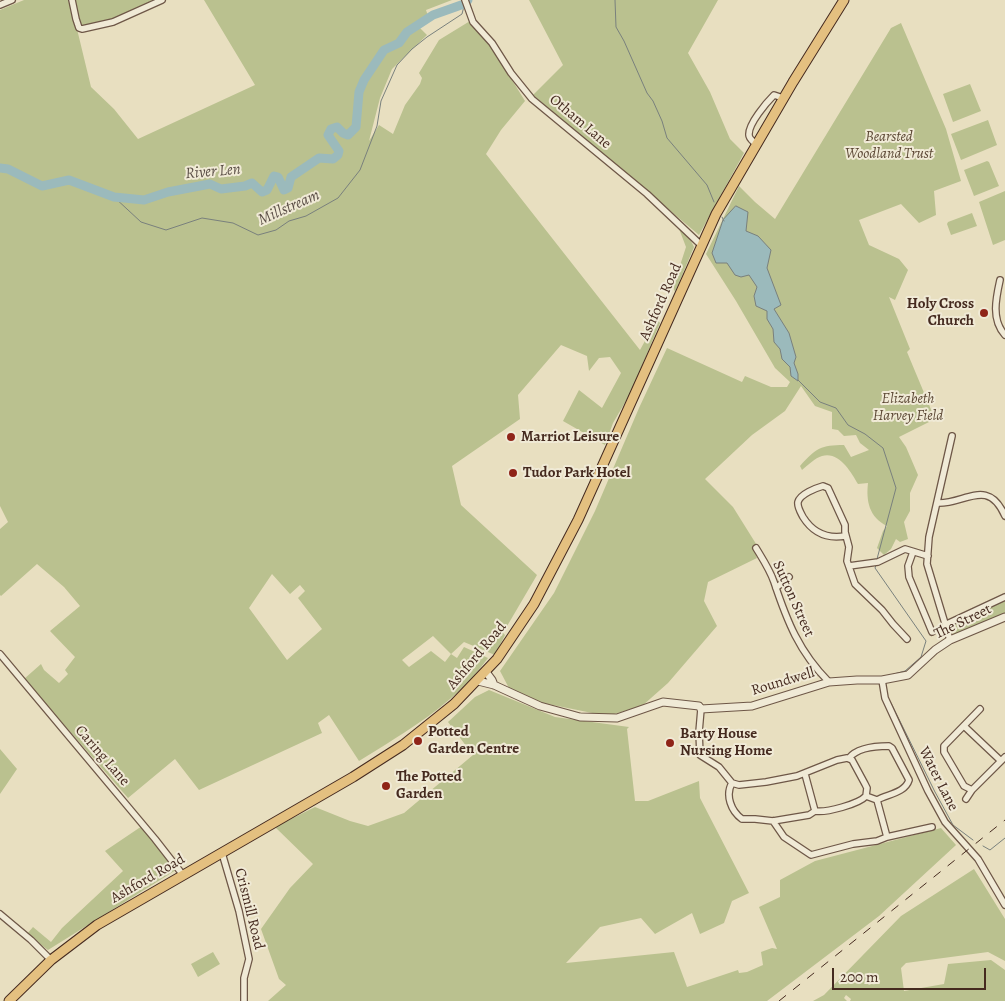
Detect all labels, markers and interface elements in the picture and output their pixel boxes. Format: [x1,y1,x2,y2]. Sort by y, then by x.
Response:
street label: Otham Lane [545,91,615,153]
park label: Bearsted Woodland Trust [845,128,933,163]
water label: River Len [185,160,241,184]
water label: Millstream [255,186,323,230]
street label: Ashford Road [636,261,686,343]
place label: Holy Cross Church [907,295,974,330]
marker: Holy Cross Church [978,307,990,319]
park label: Elizabeth Harvey Field [873,390,943,425]
place label: Marriot Leisure [521,428,619,446]
marker: Marriot Leisure [505,431,517,443]
place label: Tudor Park Hotel [523,464,631,482]
marker: Tudor Park Hotel [507,467,519,479]
street label: Sutton Street [768,558,818,640]
street label: The Street [931,600,995,644]
street label: Ashford Road [443,619,511,693]
street label: Roundwell [749,664,817,700]
street label: Caring Lane [71,722,133,790]
place label: Potted Garden Centre [428,723,519,758]
place label: Barty House Nursing Home [680,725,772,760]
marker: Potted Garden Centre [412,735,424,747]
marker: Barty House Nursing Home [664,737,676,749]
street label: Water Lane [914,744,962,814]
place label: The Potted Garden [396,768,462,803]
marker: The Potted Garden [380,780,392,792]
street label: Ashford Road [108,851,188,907]
street label: Crismill Road [230,866,268,952]
scale bar [835,958,989,990]
text: 200 m [840,967,879,987]

